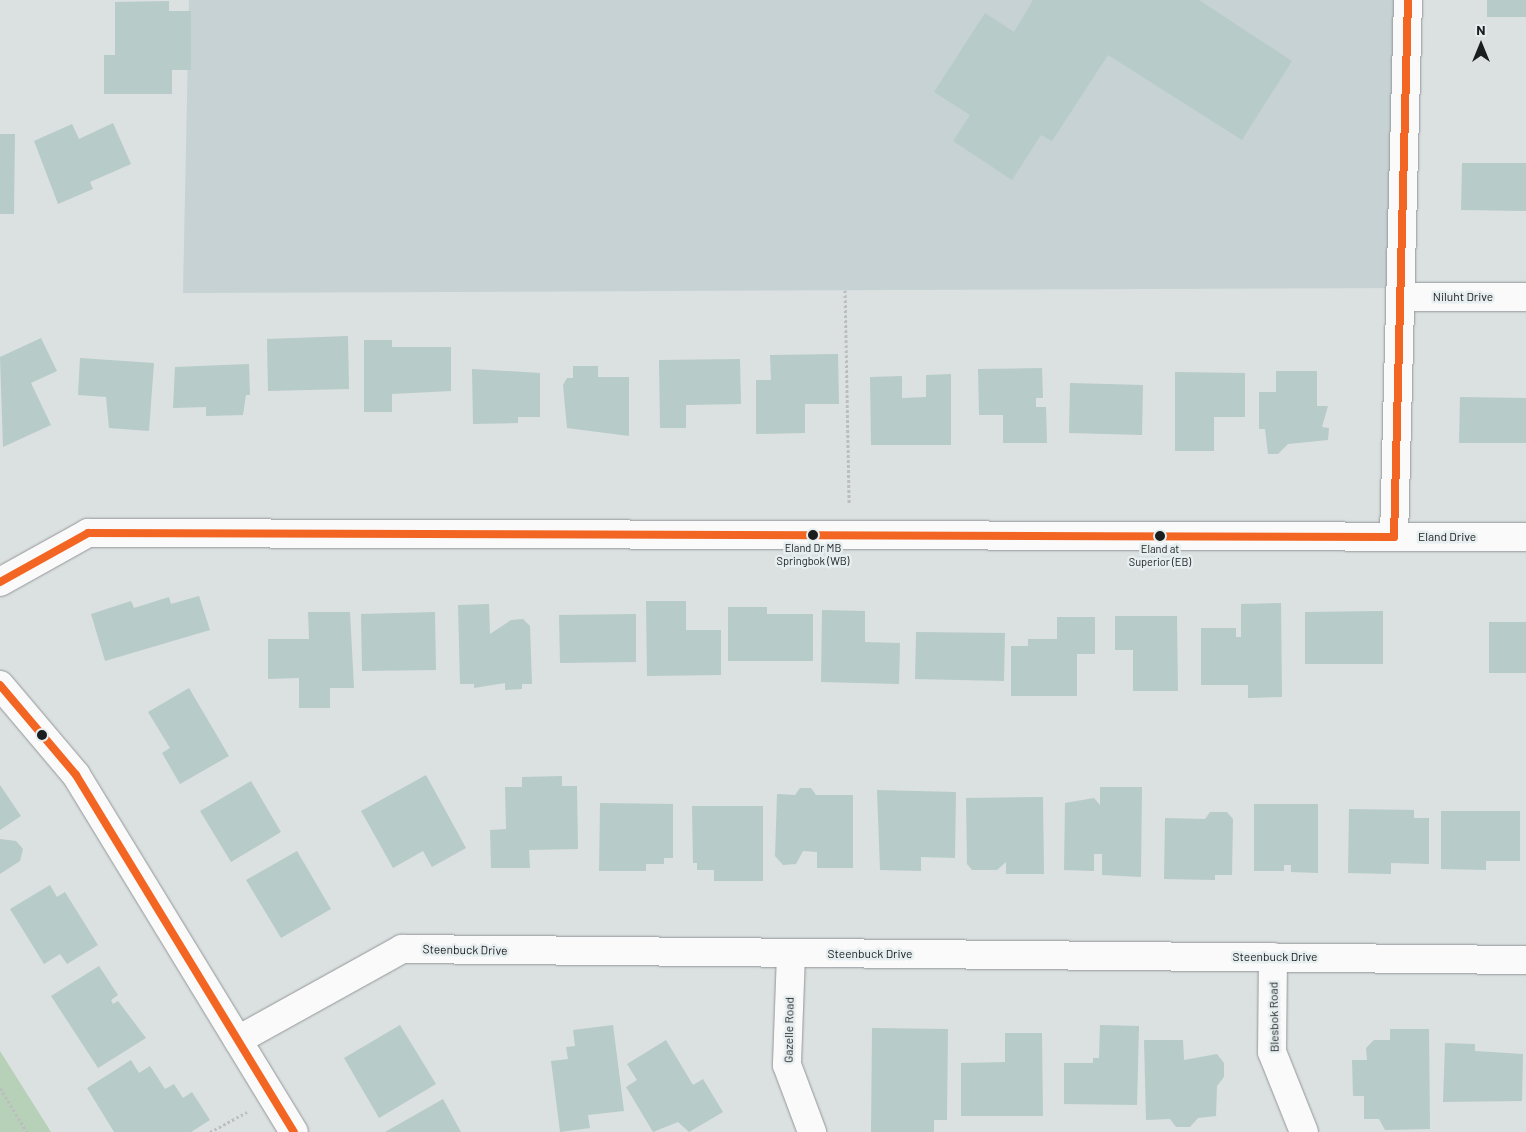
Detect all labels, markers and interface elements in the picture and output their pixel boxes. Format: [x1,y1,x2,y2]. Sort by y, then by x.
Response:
north arrow [1456,20,1506,70]
text: N [1476,21,1486,38]
street label: Niluht Drive [1433,290,1493,304]
marker: Eland Dr MB Springbok (WB) [808,530,818,540]
street label: Eland Drive [1418,530,1476,544]
marker: Eland at Superior (EB) [1155,531,1165,541]
place label: Eland Dr MB Springbok (WB) [777,542,849,568]
place label: Eland at Superior (EB) [1129,543,1191,569]
unlabelled marker [37,730,47,740]
street label: Steenbuck Drive [422,942,508,958]
street label: Steenbuck Drive [828,947,912,961]
street label: Steenbuck Drive [1233,950,1317,964]
street label: Blesbok Road [1266,982,1282,1052]
street label: Gazelle Road [781,997,797,1063]

